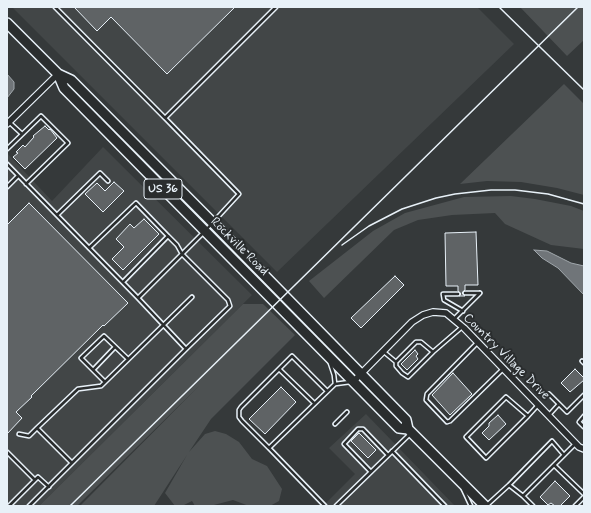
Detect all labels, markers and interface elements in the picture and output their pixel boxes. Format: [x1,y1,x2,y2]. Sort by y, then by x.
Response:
road number: US 36 [144,179,182,199]
street label: Rockville Road [207,215,271,279]
street label: Country Village Drive [460,311,552,403]

